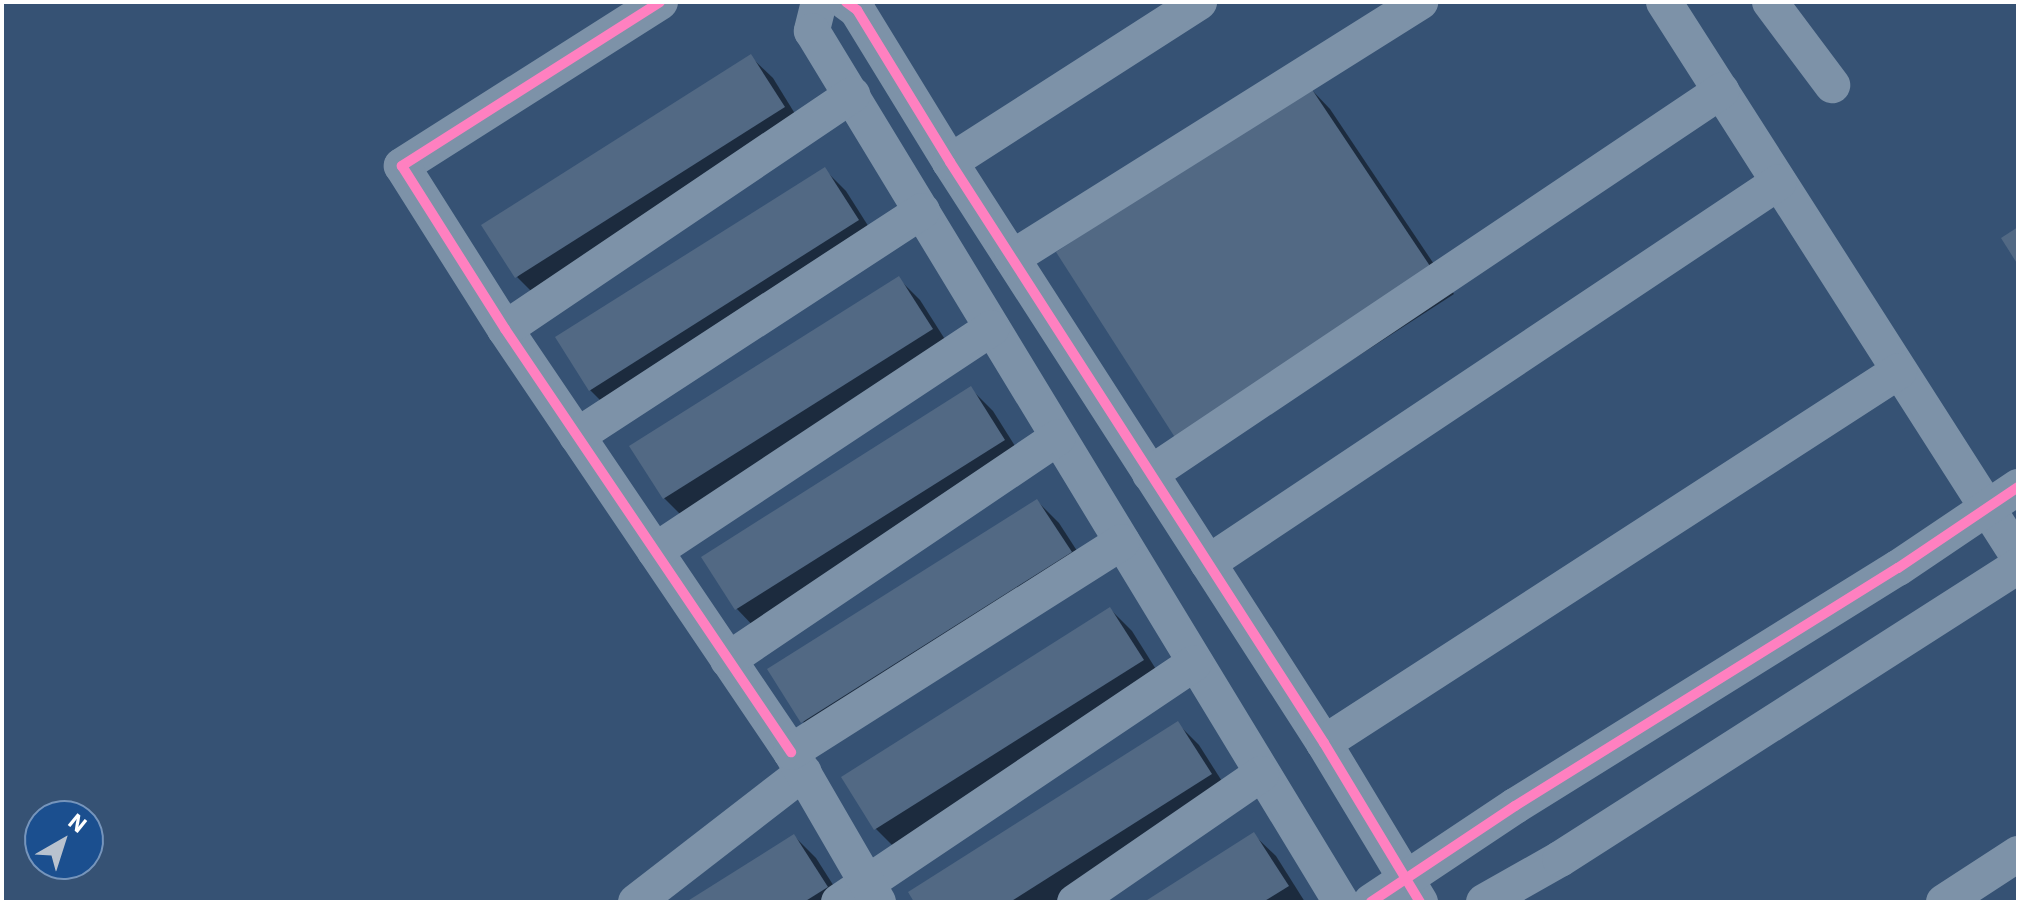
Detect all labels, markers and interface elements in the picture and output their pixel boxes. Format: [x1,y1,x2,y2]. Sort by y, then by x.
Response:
north arrow [24,800,104,880]
text: N [63,806,93,839]

